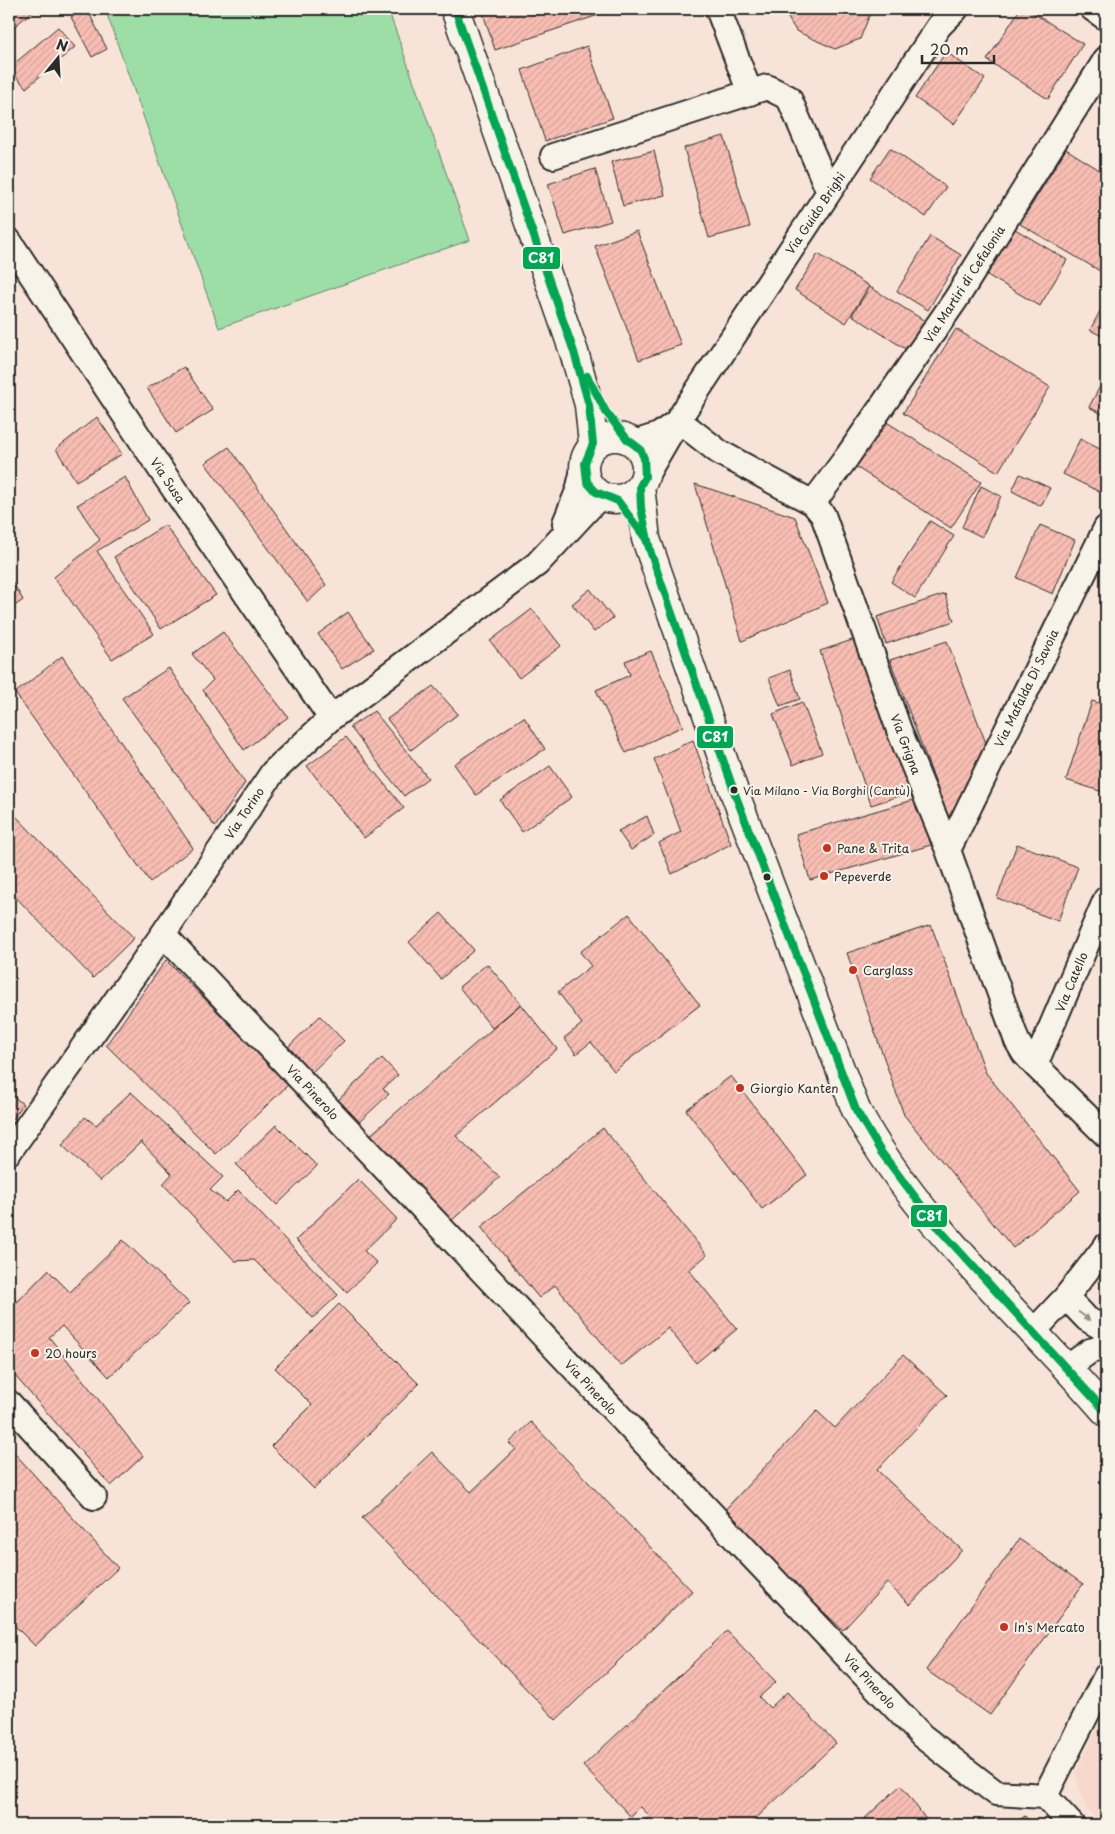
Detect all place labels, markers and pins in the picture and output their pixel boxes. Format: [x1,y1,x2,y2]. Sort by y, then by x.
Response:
place label: Via Milano - Via Borghi (Cantù) [743,782,910,799]
marker: Via Milano - Via Borghi (Cantù) [729,785,739,795]
place label: Pane & Trita [837,839,910,857]
marker: Pane & Trita [821,842,833,854]
place label: Pepeverde [834,867,891,885]
marker: Pepeverde [818,870,830,882]
unlabelled marker [762,872,772,882]
place label: Carglass [863,961,914,979]
marker: Carglass [847,964,859,976]
place label: Giorgio Kanten [750,1079,839,1097]
marker: Giorgio Kanten [734,1082,746,1094]
place label: 20 hours [45,1344,97,1362]
marker: 20 hours [29,1347,41,1359]
place label: In's Mercato [1014,1618,1085,1636]
marker: In's Mercato [998,1621,1010,1633]

